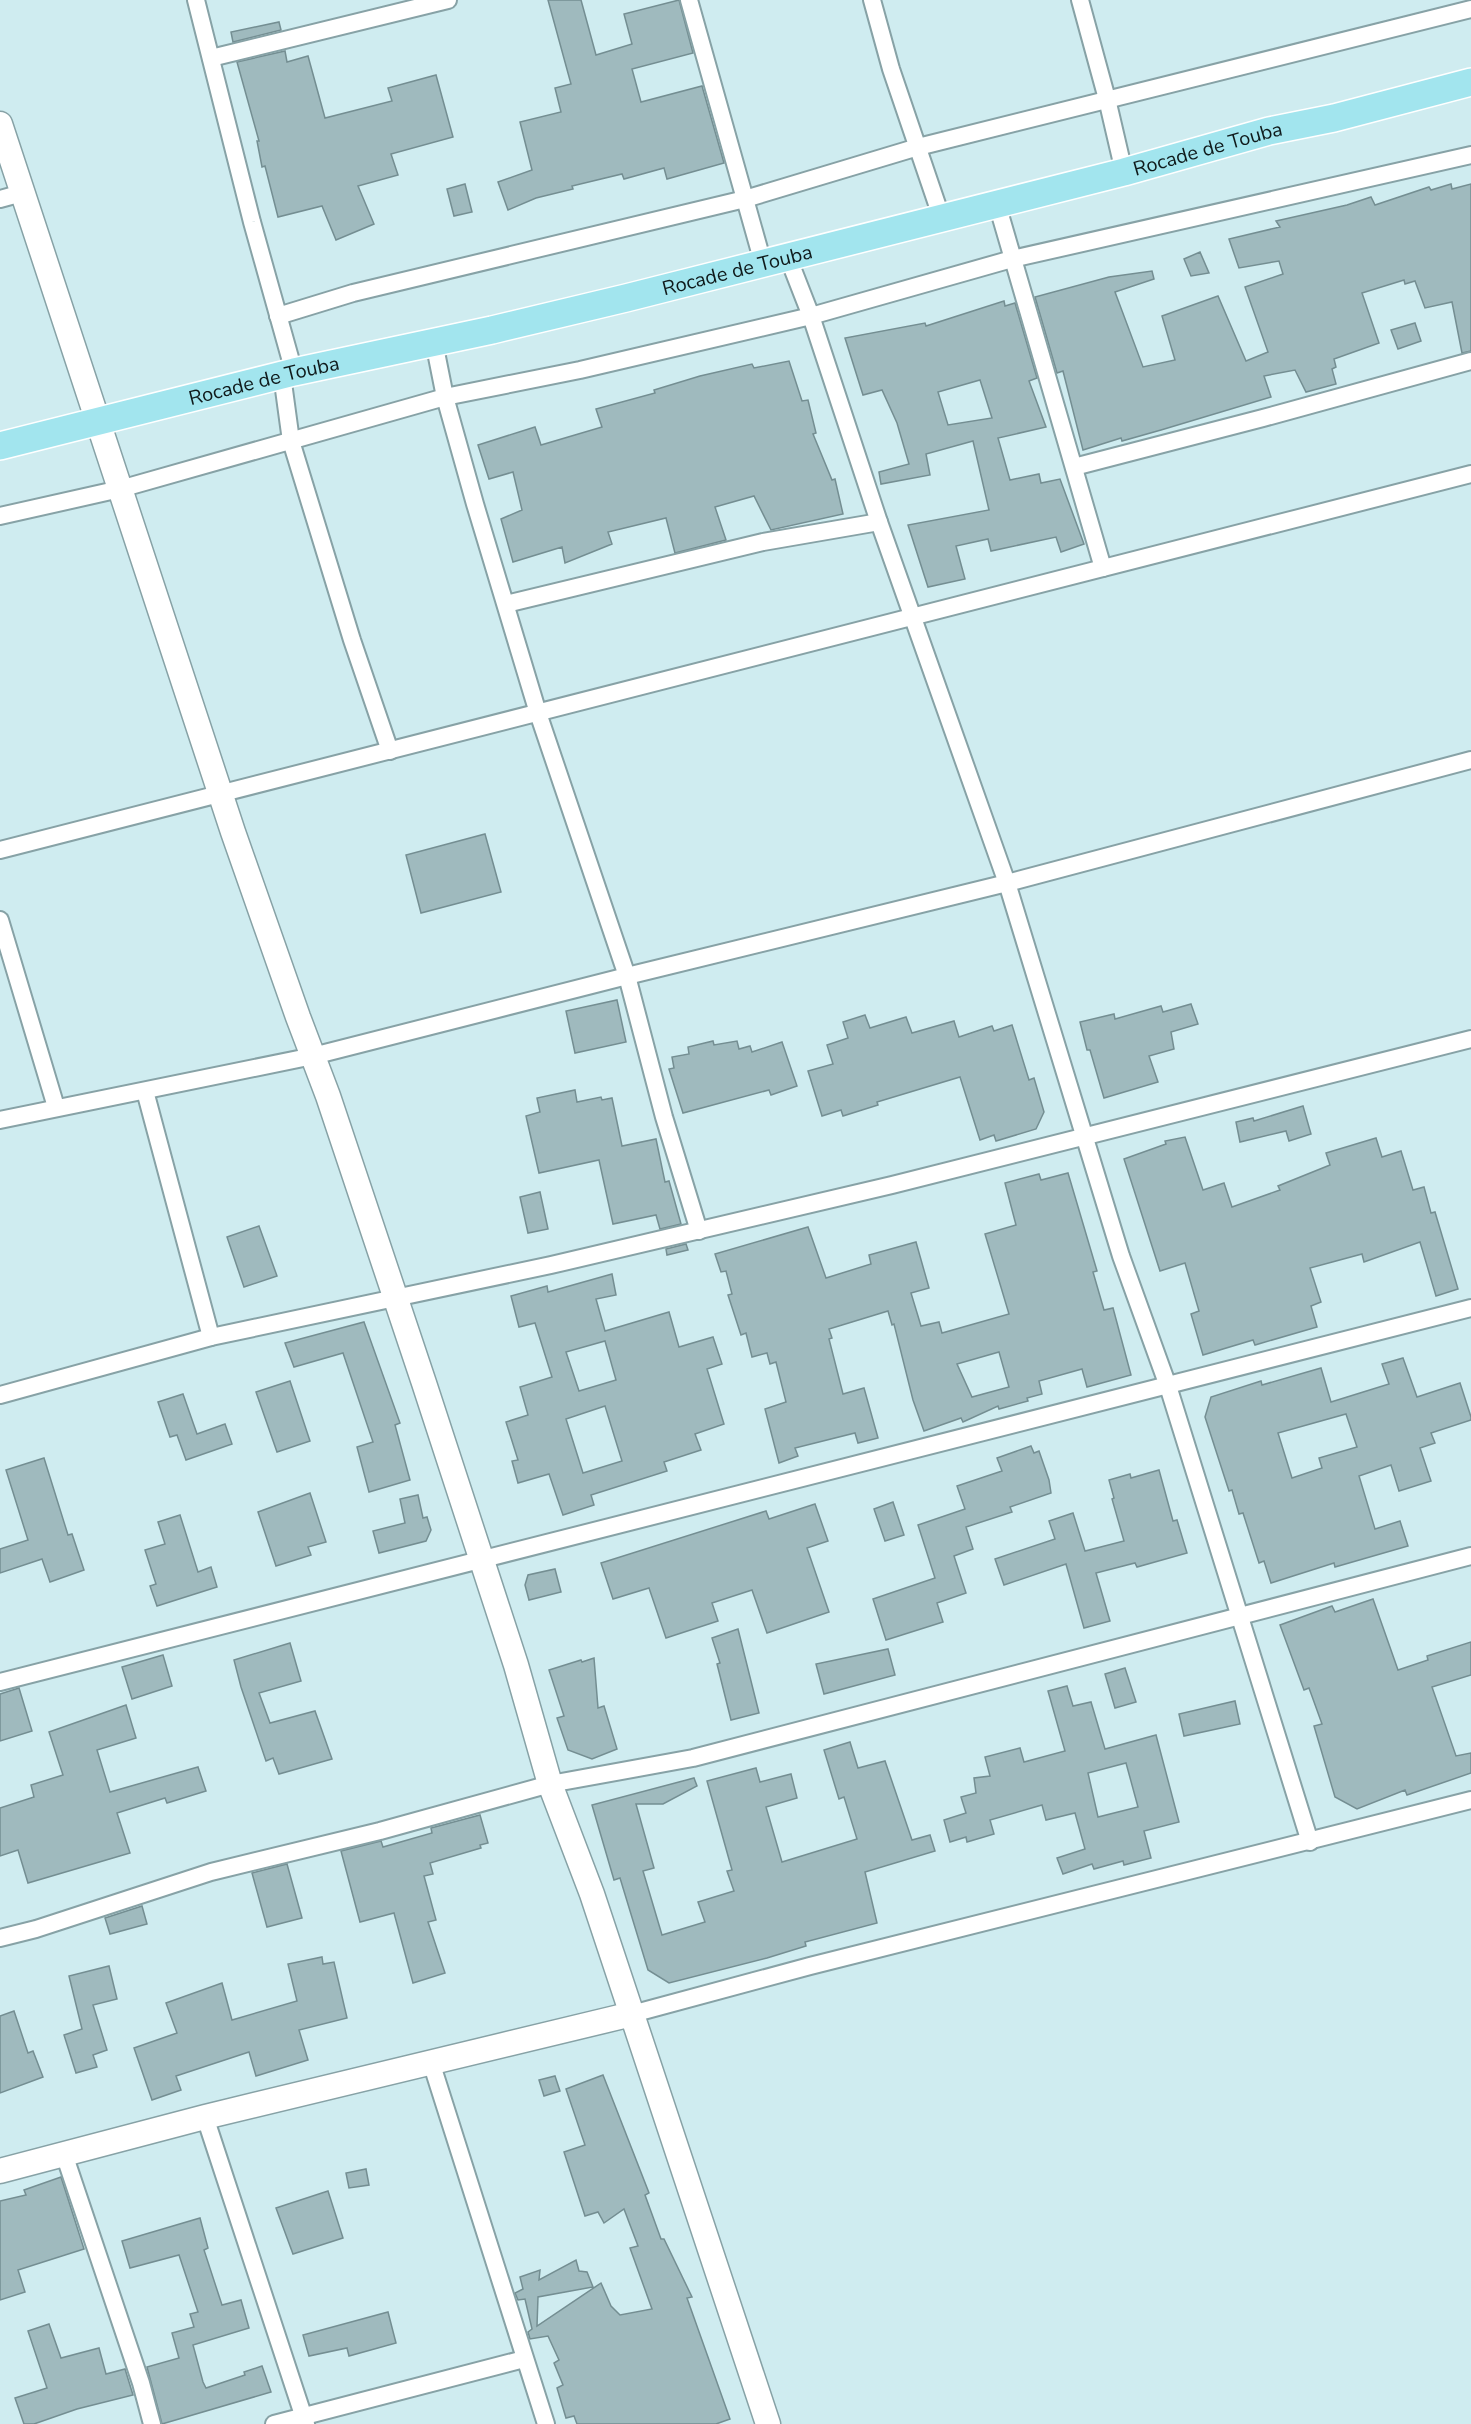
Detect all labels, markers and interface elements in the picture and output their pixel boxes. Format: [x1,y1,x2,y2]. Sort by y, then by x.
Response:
street label: Rocade de Touba [1130,116,1285,183]
street label: Rocade de Touba [659,238,815,302]
street label: Rocade de Touba [186,350,342,412]

